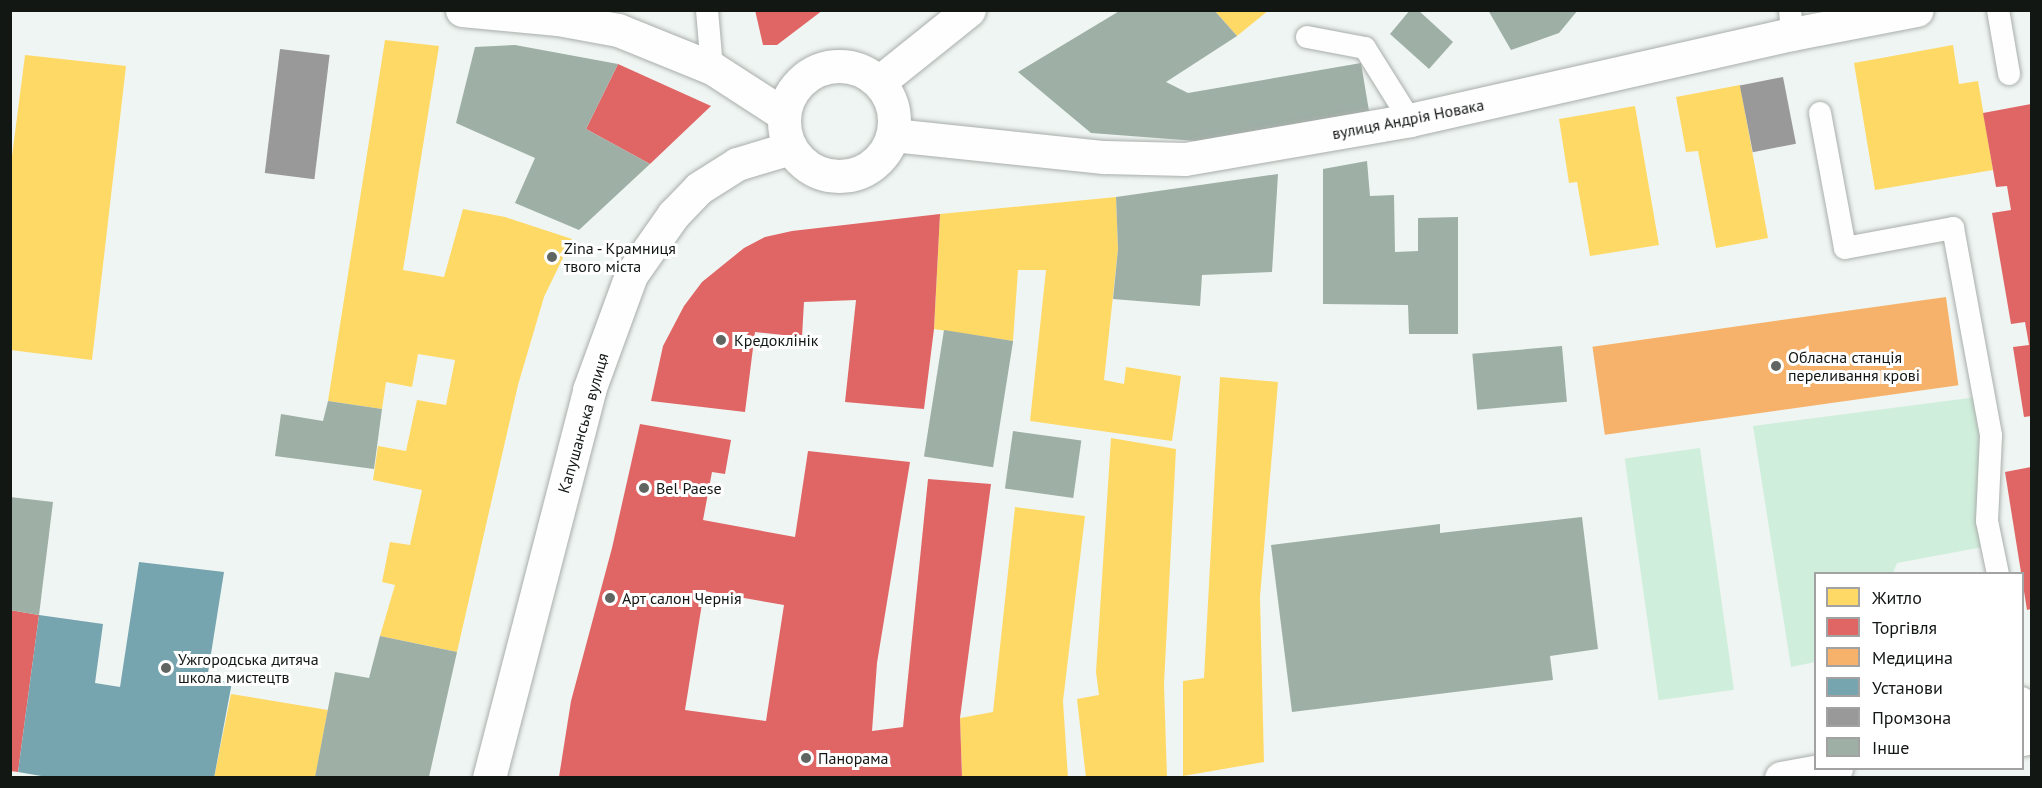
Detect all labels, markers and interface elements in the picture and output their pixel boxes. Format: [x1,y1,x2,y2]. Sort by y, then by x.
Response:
street label: вулиця Андрія Новака [1330,95,1486,143]
place label: Zina - Крамниця твого міста [564,238,678,276]
marker: Zina - Крамниця твого міста [545,250,559,264]
place label: Кредоклінік [734,330,818,350]
marker: Кредоклінік [712,331,730,349]
place label: Обласна станція переливання крові [1788,347,1920,385]
street label: Капушанська вулиця [554,351,612,495]
marker: Обласна станція переливання крові [1769,359,1783,373]
place label: Bel Paese [656,478,722,498]
marker: Bel Paese [637,481,651,495]
legend [1814,572,2024,770]
text: Житло [1872,586,1922,609]
place label: Арт салон Чернія [622,588,742,608]
marker: Арт салон Чернія [603,591,617,605]
text: Торгівля [1872,616,1937,639]
text: Медицина [1872,646,1953,669]
place label: Ужгородська дитяча школа мистецтв [178,649,319,687]
marker: Ужгородська дитяча школа мистецтв [159,661,173,675]
text: Установи [1872,676,1943,699]
text: Промзона [1872,706,1951,729]
text: Інше [1872,736,1909,759]
place label: Панорама [818,748,889,768]
marker: Панорама [799,751,813,765]

